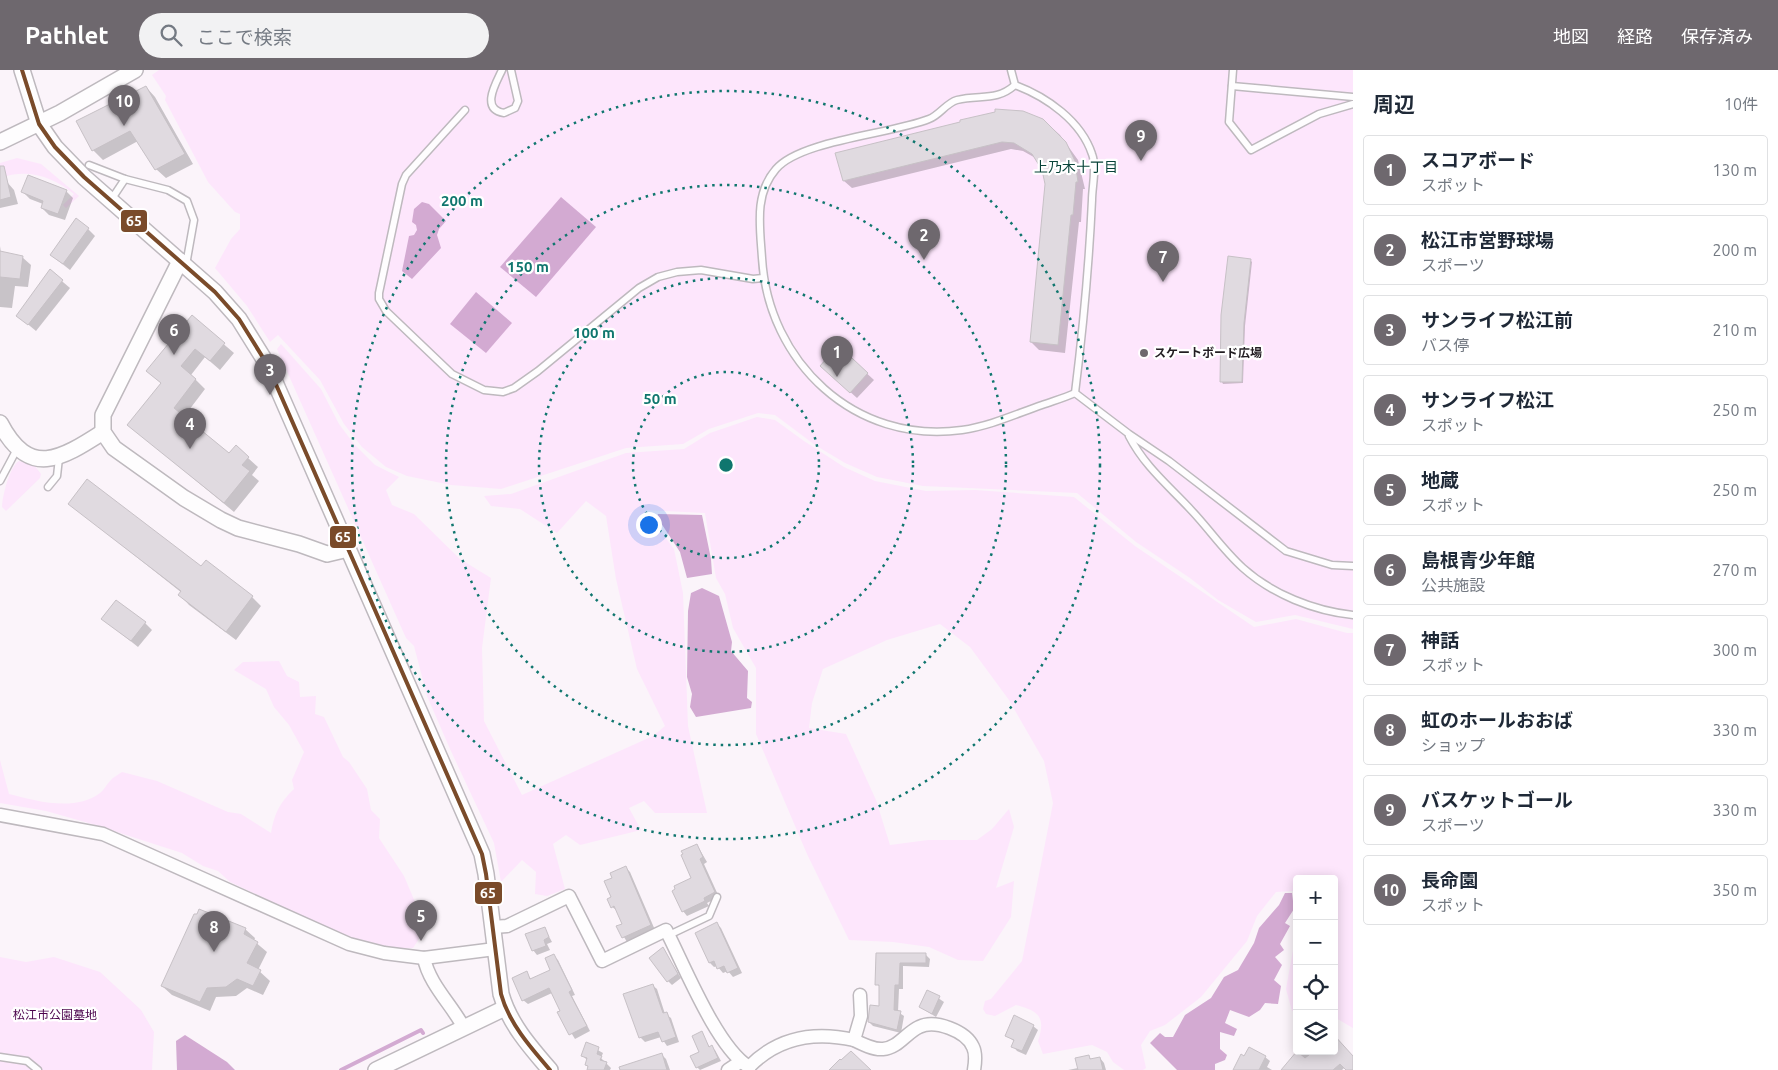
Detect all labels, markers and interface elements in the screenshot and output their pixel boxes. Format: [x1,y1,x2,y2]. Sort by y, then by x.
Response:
search box [139,13,489,58]
icon: search [157,21,185,49]
text: Pathlet [25,22,109,49]
text: ここで検索 [197,26,292,48]
text: 地図 [1553,26,1589,46]
text: 経路 [1617,26,1653,46]
text: 保存済み [1681,26,1753,46]
pin: 10 [108,85,140,126]
text: 周辺 [1373,92,1415,116]
text: 10件 [1724,95,1758,113]
pin: 9 [1125,120,1157,161]
text: スコアボード [1421,149,1535,171]
district label: 上乃木十丁目 [1034,159,1118,175]
text: 1 [1385,161,1395,179]
text: 130 m [1712,161,1757,179]
text: スポット [1421,176,1485,194]
text: 200 m [441,192,483,209]
line badge: 65 [120,209,148,233]
text: 65 [126,213,142,229]
pin: 2 [908,219,940,260]
text: 松江市営野球場 [1421,229,1554,251]
pin: 7 [1147,241,1179,282]
text: 2 [1385,241,1395,259]
text: 200 m [1712,241,1757,259]
text: スポーツ [1421,256,1485,274]
text: 150 m [507,258,549,275]
text: サンライフ松江前 [1421,309,1573,331]
pin: 6 [158,314,190,355]
text: 3 [1385,321,1395,339]
text: 210 m [1712,321,1757,339]
text: 100 m [573,324,615,341]
pin: 1 [821,336,853,377]
text: バス停 [1421,336,1469,354]
place label: スケートボード広場 [1154,346,1262,359]
marker: スケートボード広場 [1138,347,1150,359]
pin: 3 [254,354,286,395]
text: サンライフ松江 [1421,389,1554,411]
text: 50 m [643,390,677,407]
text: 4 [1385,401,1395,419]
text: 250 m [1712,401,1757,419]
pin: 4 [174,408,206,449]
text: スポット [1421,416,1485,434]
centre of rings [717,456,735,474]
text: 地蔵 [1421,469,1459,491]
text: 5 [1385,481,1395,499]
text: 250 m [1712,481,1757,499]
text: スポット [1421,496,1485,514]
your location [636,512,662,538]
line badge: 65 [329,525,357,549]
text: 65 [335,529,351,545]
text: 島根青少年館 [1421,549,1535,571]
text: 6 [1385,561,1395,579]
text: 270 m [1712,561,1757,579]
text: 公共施設 [1421,576,1485,594]
text: 神話 [1421,629,1459,651]
text: 7 [1385,641,1395,659]
text: 300 m [1712,641,1757,659]
text: スポット [1421,656,1485,674]
text: 虹のホールおおば [1421,709,1573,731]
text: 8 [1385,721,1395,739]
text: 330 m [1712,721,1757,739]
text: ショップ [1421,736,1485,754]
text: バスケットゴール [1421,789,1573,811]
text: 9 [1385,801,1395,819]
text: 330 m [1712,801,1757,819]
text: スポーツ [1421,816,1485,834]
text: 長命園 [1421,869,1478,891]
map controls [1293,875,1338,1055]
button: + [1293,875,1338,920]
line badge: 65 [474,881,503,905]
text: 10 [1381,881,1399,899]
text: 350 m [1712,881,1757,899]
text: 65 [480,885,496,901]
text: スポット [1421,896,1485,914]
pin: 5 [405,900,437,941]
pin: 8 [198,911,230,952]
button: − [1293,920,1338,965]
button: locate [1293,965,1338,1010]
park label: 松江市公園墓地 [13,1008,97,1021]
button: layers [1293,1010,1338,1055]

